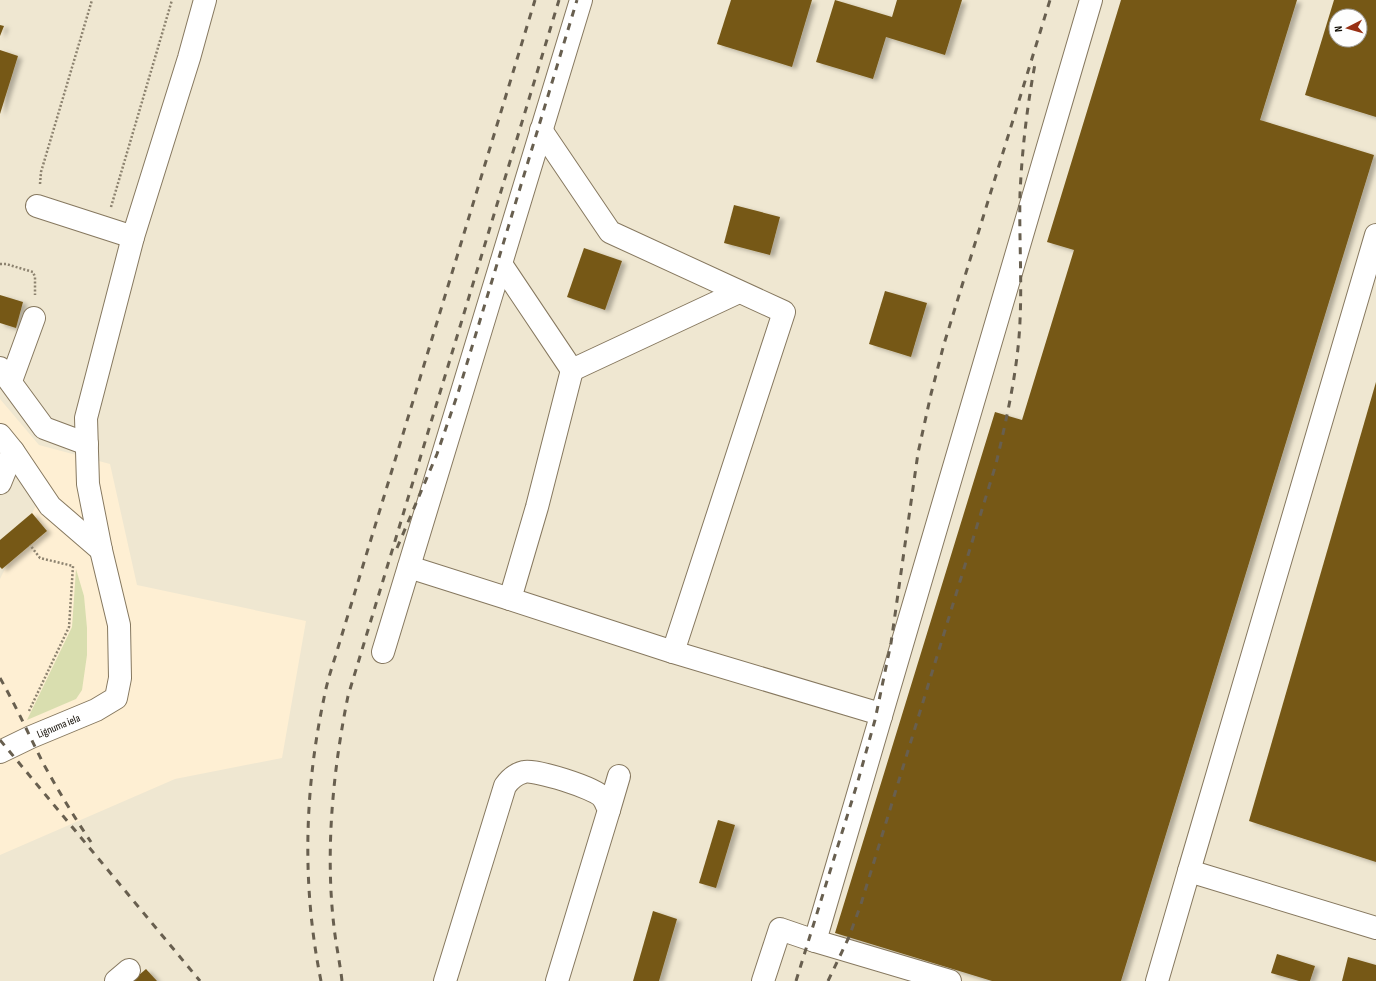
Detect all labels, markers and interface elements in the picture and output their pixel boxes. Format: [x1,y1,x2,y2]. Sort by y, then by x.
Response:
north arrow [1328,8,1368,48]
text: N [1332,25,1345,33]
street label: Lignuma iela [35,711,82,740]

